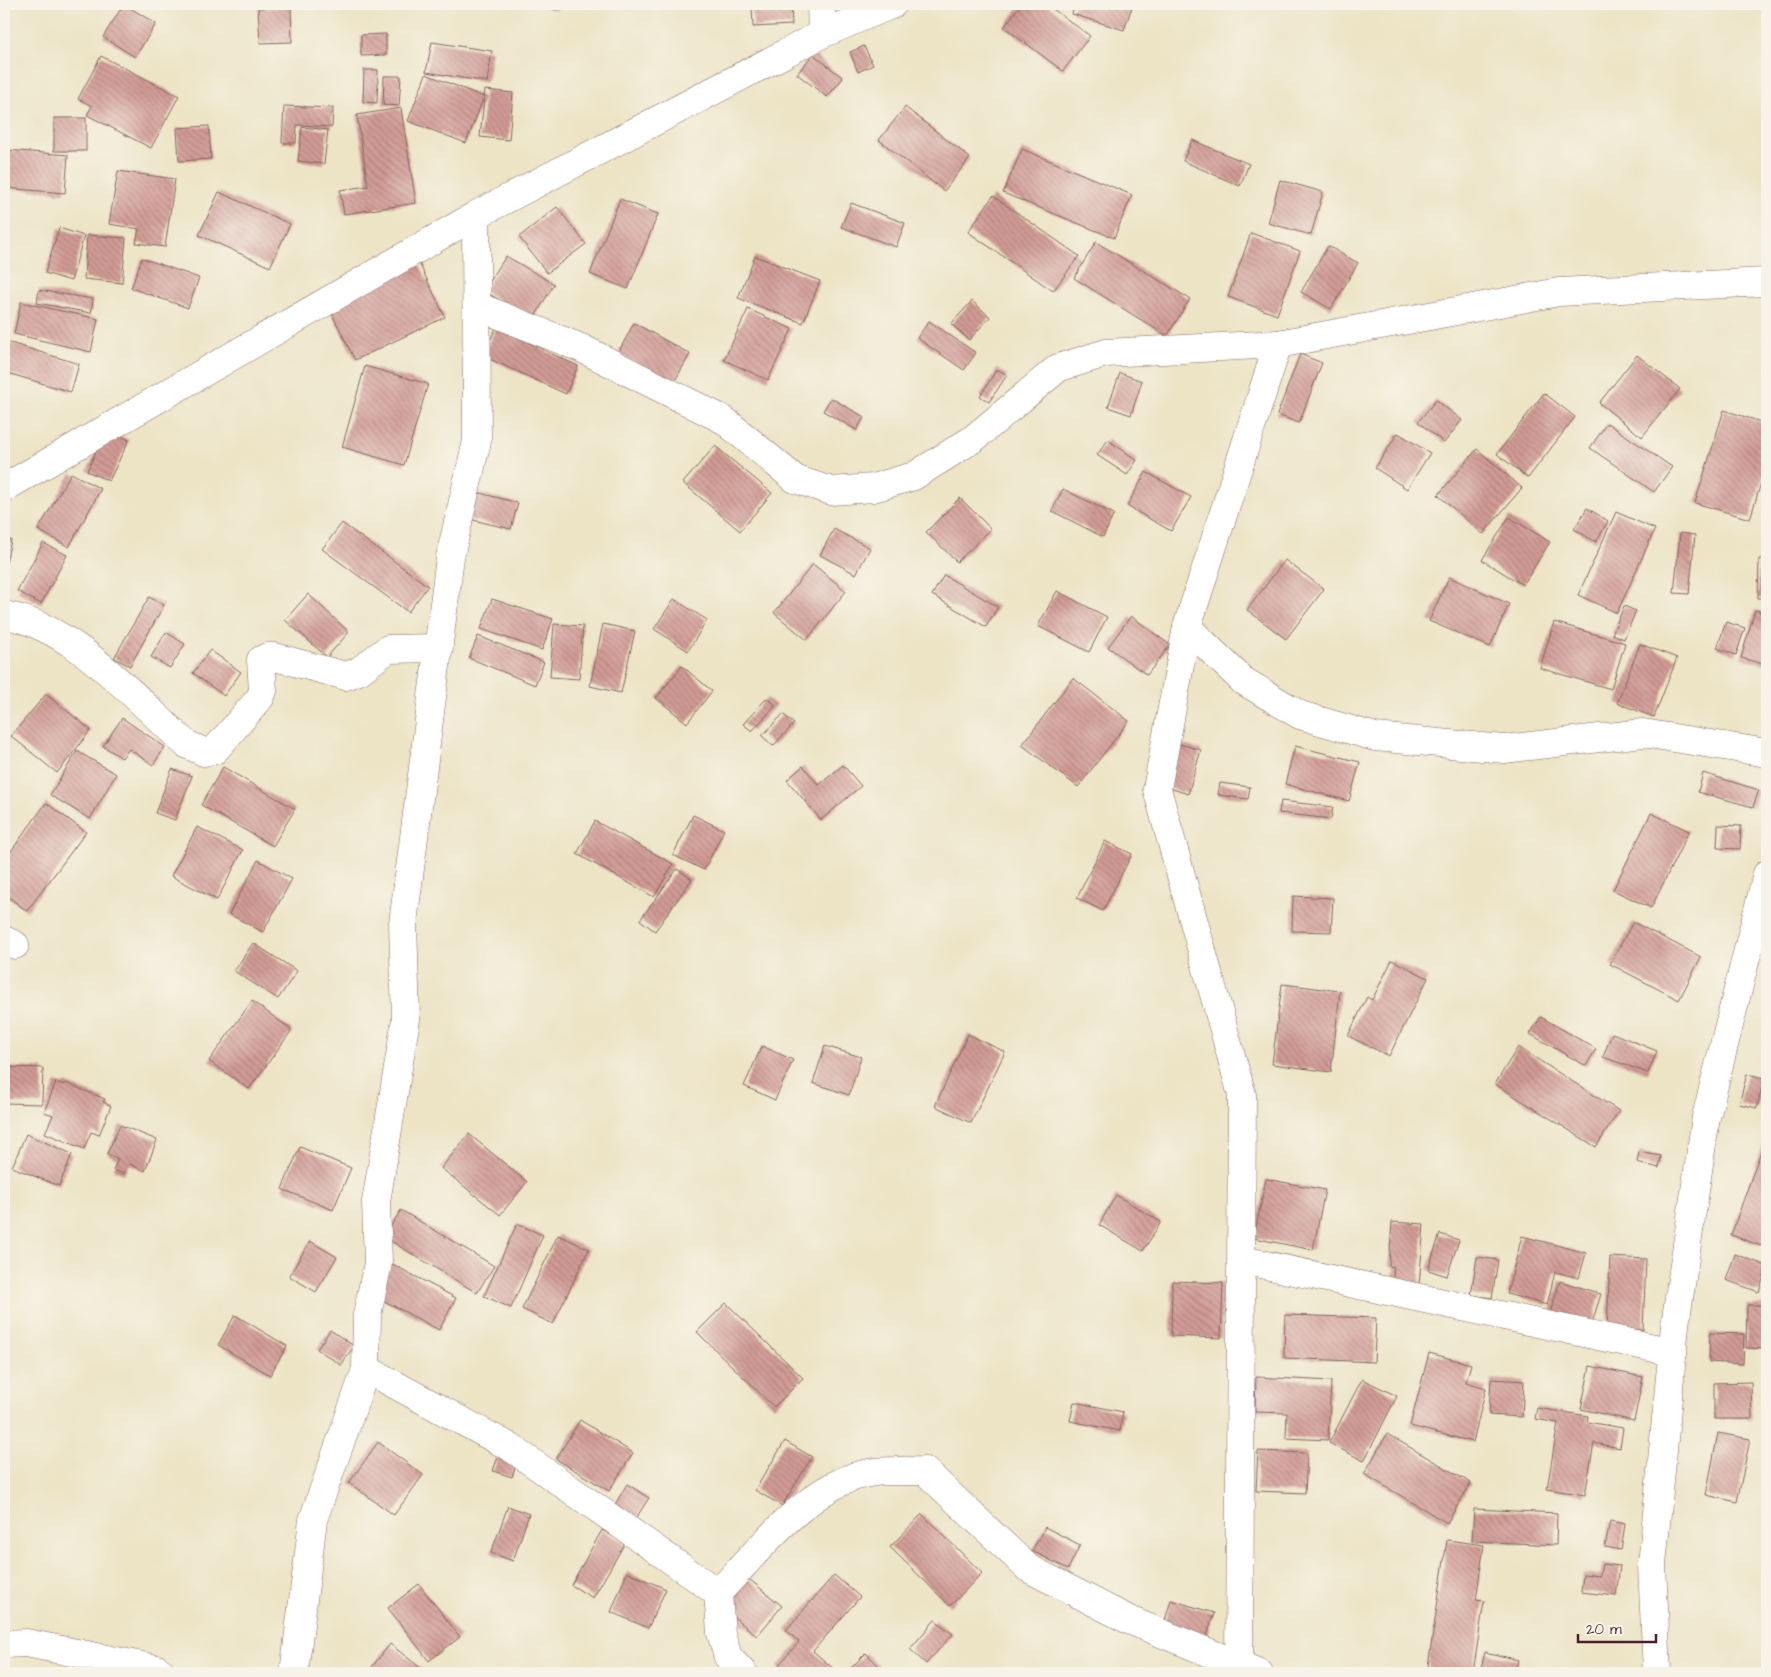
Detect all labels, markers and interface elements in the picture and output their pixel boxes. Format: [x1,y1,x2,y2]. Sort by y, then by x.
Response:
scale bar [1578,1612,1656,1644]
text: 20 m [1586,1619,1622,1640]

